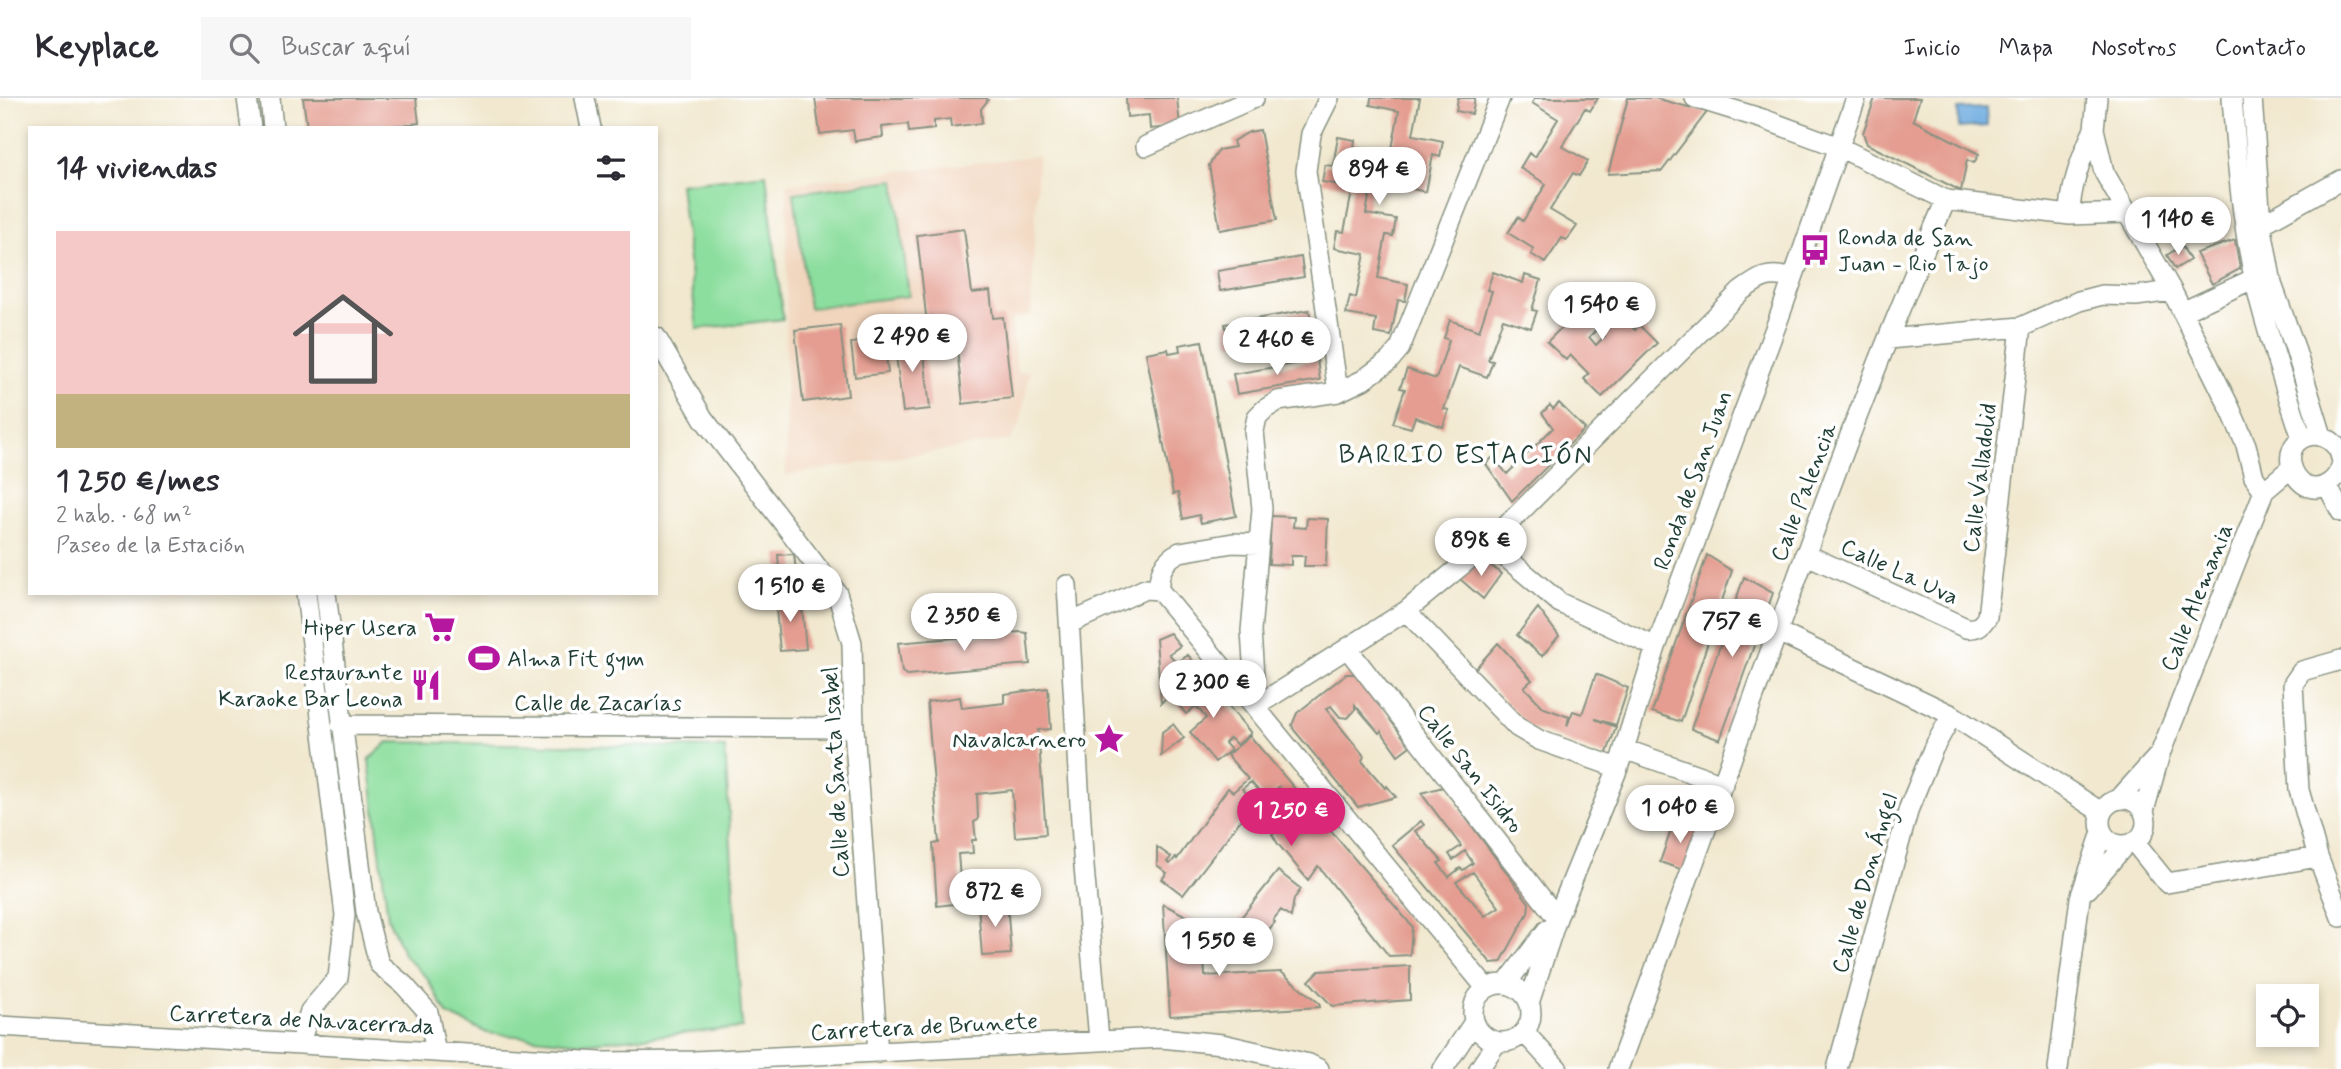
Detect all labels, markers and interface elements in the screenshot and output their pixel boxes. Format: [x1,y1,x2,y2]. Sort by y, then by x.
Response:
search box [201,17,691,80]
text: Keyplace [35,26,159,70]
icon: search [225,29,263,67]
text: Buscar aquí [281,31,412,65]
text: Inicio [1903,33,1961,64]
text: Mapa [1999,33,2053,64]
text: Nosotros [2091,33,2177,64]
text: Contacto [2215,33,2306,64]
pin: 894 € [1330,148,1428,207]
text: 14 viviendas [56,149,217,188]
icon: filters [592,149,630,187]
text: 894 € [1348,155,1410,185]
pin: 1 140 € [2113,198,2243,257]
text: 1 140 € [2141,205,2215,235]
place label: Ronda de San Juan - Rio Tajo [1838,224,1989,280]
bus stop icon: Ronda de San Juan - Rio Tajo [1798,233,1832,267]
icon: home [280,276,406,402]
pin: 1 540 € [1537,282,1667,342]
text: 1 540 € [1564,290,1640,320]
pin: 2 490 € [847,314,977,374]
pin: 2 460 € [1212,317,1342,377]
text: 2 490 € [873,322,951,352]
text: 2 460 € [1239,325,1315,355]
street label: Ronda de San Juan [1647,387,1740,575]
street label: Calle Valladolid [1957,402,2005,555]
street label: Calle Palencia [1765,419,1845,566]
district label: BARRIO ESTACIÓN [1338,439,1594,473]
text: 1 250 €/mes [56,462,220,501]
text: 2 hab. · 68 m² [56,501,192,531]
pin: 898 € [1432,518,1530,578]
street label: Calle Alemania [2155,519,2241,676]
text: 898 € [1451,526,1511,556]
text: Paseo de la Estación [56,531,245,561]
street label: Calle La Uva [1835,532,1963,613]
pin: 1 510 € [725,564,855,624]
text: 1 510 € [754,572,826,602]
pin: 2 350 € [899,594,1029,653]
pin: 757 € [1683,600,1781,659]
text: 2 350 € [927,601,1001,631]
text: 757 € [1702,607,1762,637]
supermarket icon: Hiper Usera [423,610,457,644]
place label: Hiper Usera [304,614,417,644]
sports icon: Alma Fit gym [467,641,501,675]
place label: Alma Fit gym [507,645,645,677]
place label: Restaurante Karaoke Bar Leona [218,659,403,715]
pin: 2 300 € [1148,660,1278,720]
street label: Calle de Santa Isabel [816,666,858,878]
restaurant icon: Restaurante Karaoke Bar Leona [409,668,443,702]
text: 2 300 € [1175,668,1251,698]
street label: Calle de Zacarías [514,689,682,719]
street label: Calle San Isidro [1410,698,1529,840]
place icon: Navalcarnero [1092,722,1126,756]
place label: Navalcarnero [952,726,1086,756]
pin: 1 040 € [1615,786,1745,845]
pin: 1 250 € [1226,788,1356,848]
street label: Calle de Don Ángel [1826,790,1908,977]
text: 1 040 € [1641,793,1719,823]
text: 1 250 € [1253,796,1329,826]
pin: 872 € [946,870,1044,929]
text: 872 € [965,877,1025,907]
pin: 1 550 € [1154,918,1284,978]
text: 1 550 € [1181,926,1257,956]
map controls [2256,984,2319,1047]
button: locate [2256,984,2319,1047]
street label: Carretera de Navacerrada [168,999,435,1043]
street label: Carretera de Brunete [810,1007,1039,1049]

